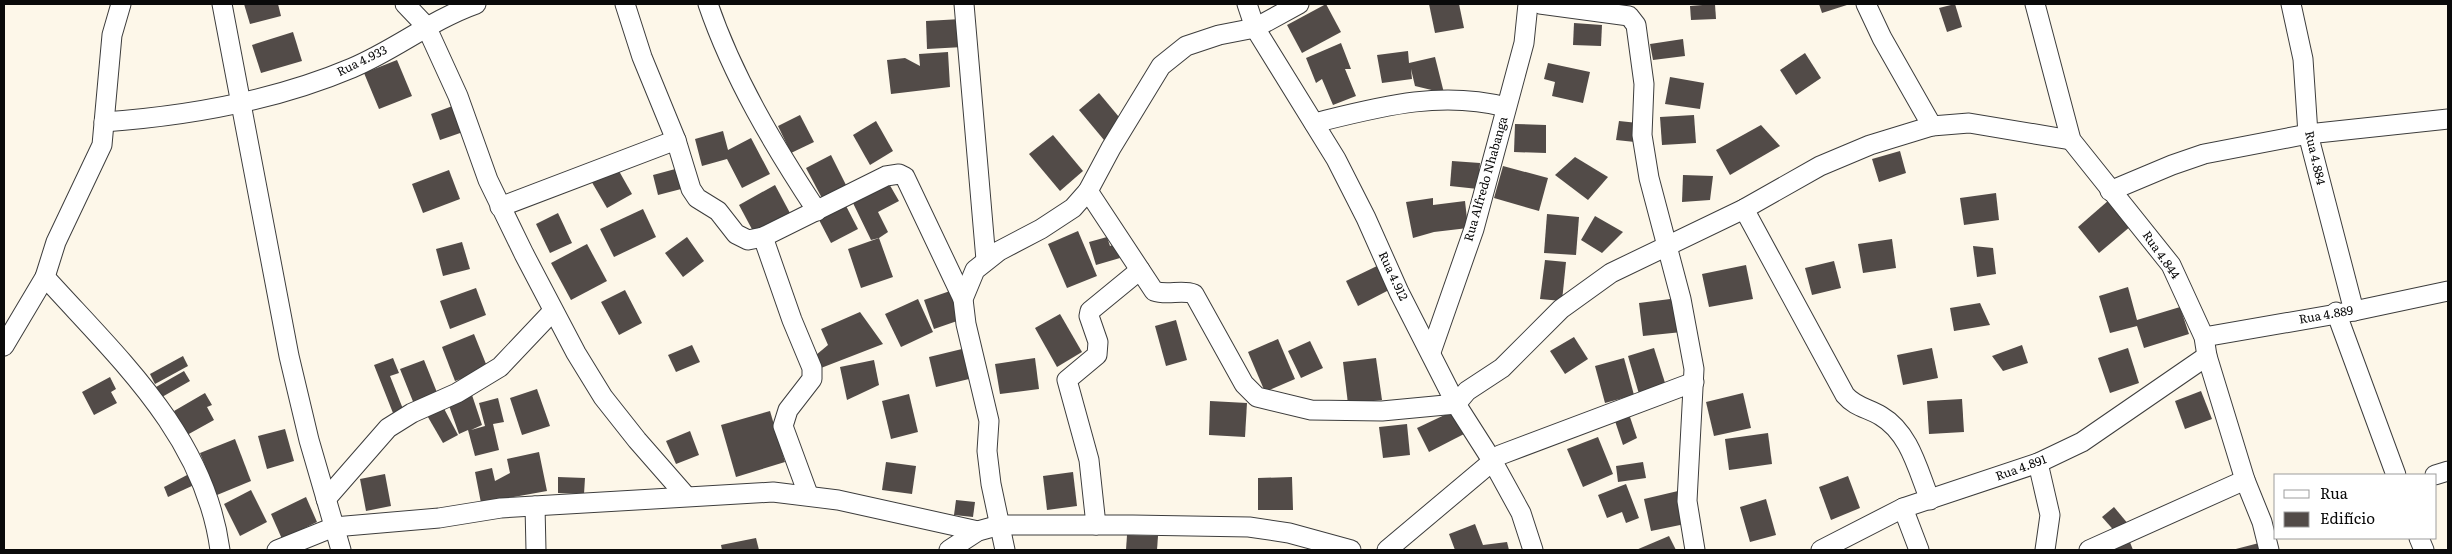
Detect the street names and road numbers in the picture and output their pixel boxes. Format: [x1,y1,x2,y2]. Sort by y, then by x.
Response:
street label: Rua 4.933 [333,40,390,80]
street label: Rua Alfredo Nhabanga [1459,114,1512,243]
street label: Rua 4.884 [2301,129,2331,187]
street label: Rua 4.844 [2139,227,2185,282]
street label: Rua 4.912 [1375,248,1413,303]
street label: Rua 4.889 [2297,300,2354,328]
street label: Rua 4.891 [1993,449,2049,485]

